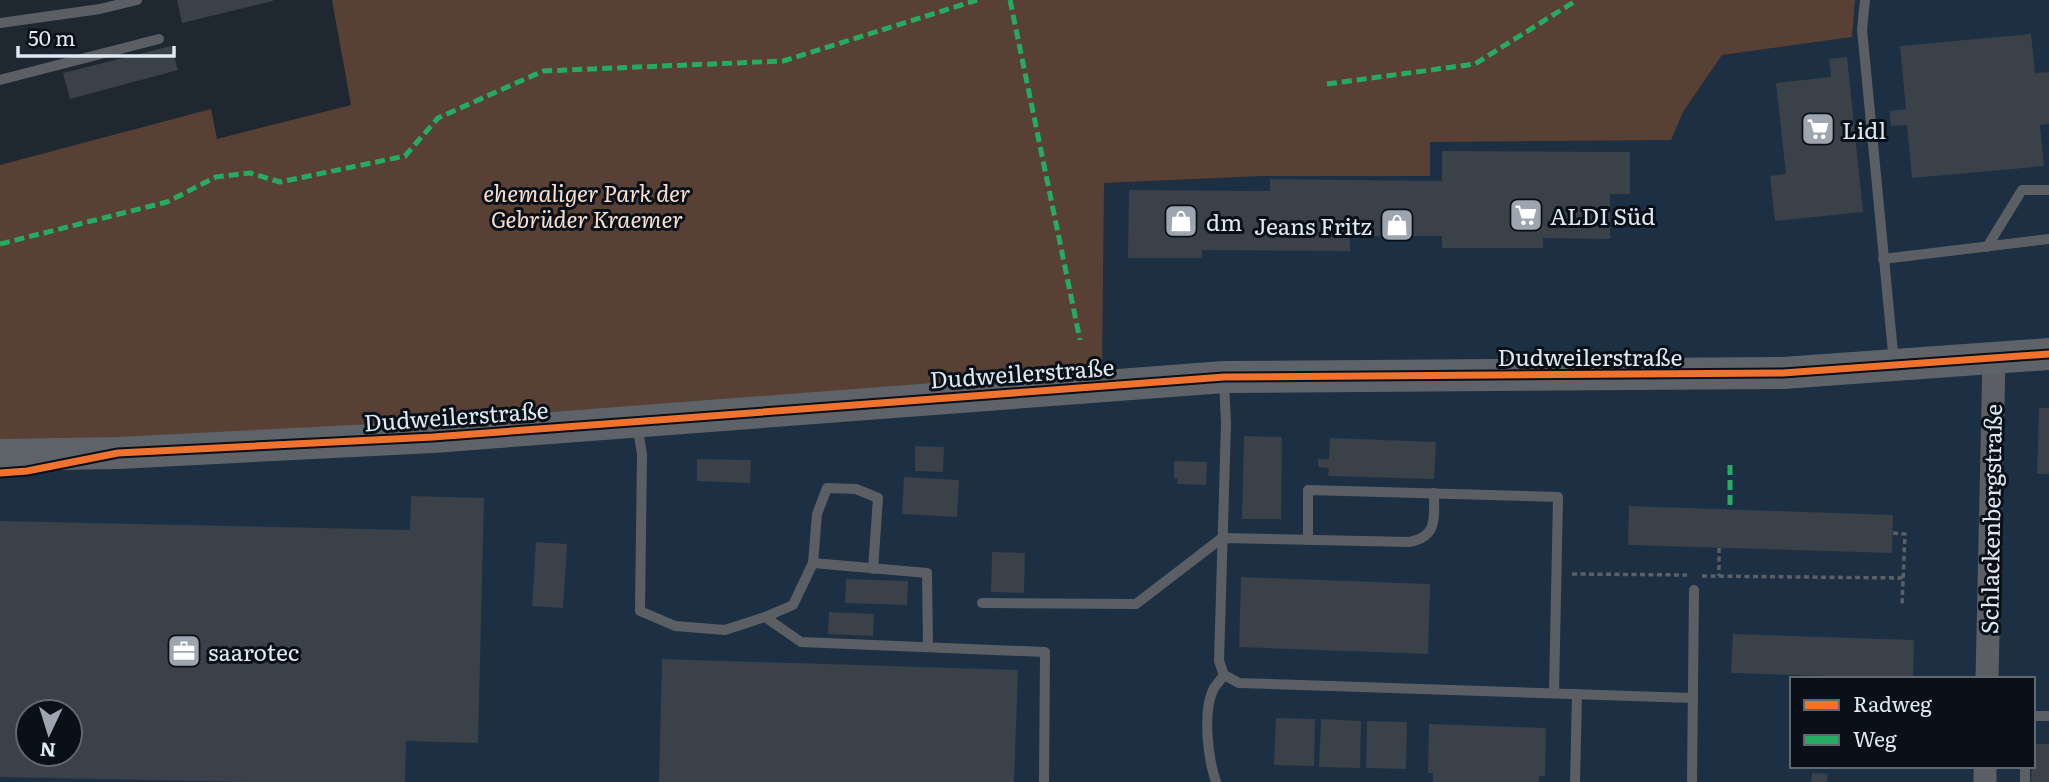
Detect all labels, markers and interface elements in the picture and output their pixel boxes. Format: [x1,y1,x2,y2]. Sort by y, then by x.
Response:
scale bar [18,14,173,58]
text: 50 m [28,21,75,52]
supermarket icon: Lidl [1799,110,1837,148]
place label: Lidl [1842,112,1886,146]
park label: ehemaliger Park der Gebrüder Kraemer [483,175,691,235]
supermarket icon: ALDI Süd [1507,196,1545,234]
place label: ALDI Süd [1550,198,1655,232]
shop icon: dm [1162,202,1200,240]
place label: dm [1206,204,1242,238]
shop icon: Jeans Fritz [1378,206,1416,244]
place label: Jeans Fritz [1254,208,1372,242]
street label: Dudweilerstraße [1498,339,1682,373]
street label: Dudweilerstraße [929,349,1115,395]
street label: Dudweilerstraße [363,392,549,438]
street label: Schlackenbergstraße [1971,404,2009,634]
office icon: saarotec [165,632,203,670]
place label: saarotec [208,634,299,668]
legend [1790,677,2035,768]
text: Radweg [1853,687,1932,718]
north arrow [14,698,84,768]
text: Weg [1853,722,1897,753]
text: N [39,736,57,765]

